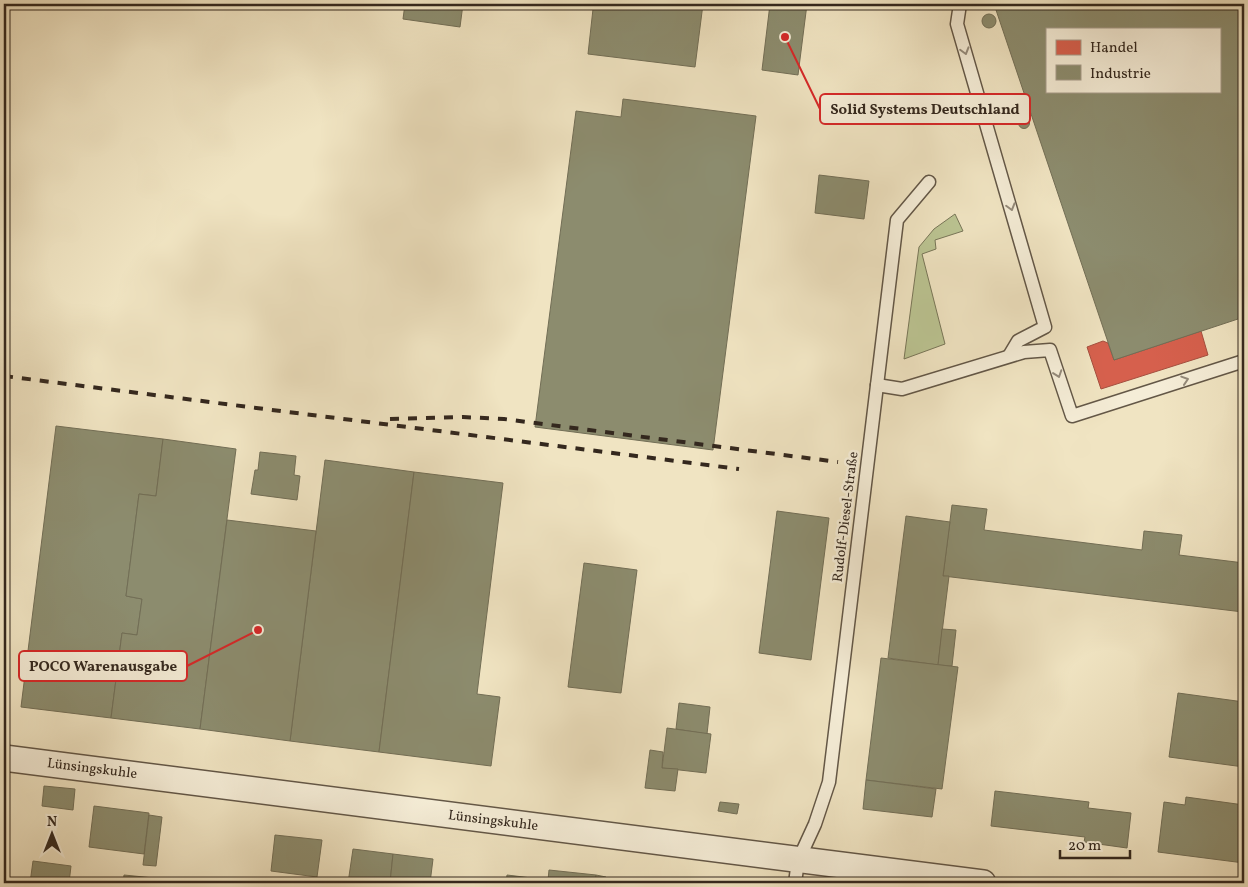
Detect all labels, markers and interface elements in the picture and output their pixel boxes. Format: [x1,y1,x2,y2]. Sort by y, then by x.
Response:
legend [1046,28,1220,92]
text: Handel [1090,38,1138,59]
one-way arrow [960,47,970,55]
text: Industrie [1090,64,1151,85]
callout: Solid Systems Deutschland [820,94,1030,124]
text: Solid Systems Deutschland [830,100,1020,121]
one-way arrow [1005,203,1015,211]
one-way arrow [1052,369,1062,377]
one-way arrow [1180,376,1188,386]
street label: Rudolf-Diesel-Straße [829,450,863,583]
callout: POCO Warenausgabe [19,651,187,681]
text: POCO Warenausgabe [29,657,177,678]
street label: Lünsingskuhle [46,754,138,784]
street label: Lünsingskuhle [447,806,539,836]
north arrow [28,810,78,860]
text: N [47,813,57,832]
scale bar [1060,827,1130,859]
text: 20 m [1068,836,1101,857]

